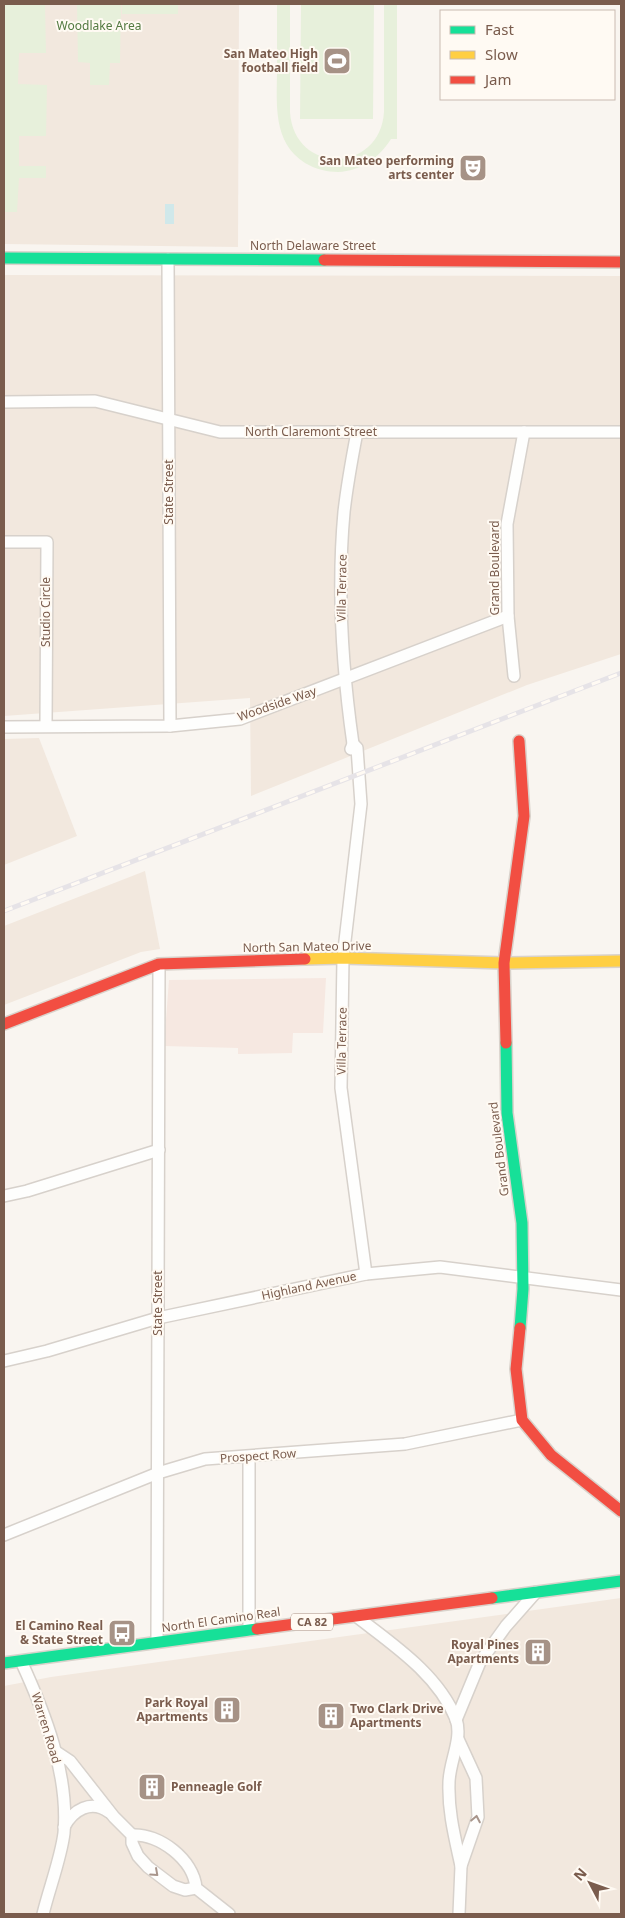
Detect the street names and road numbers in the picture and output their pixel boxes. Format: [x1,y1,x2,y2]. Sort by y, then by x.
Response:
street label: North Delaware Street [250,237,377,254]
street label: North Claremont Street [245,423,378,440]
street label: State Street [160,459,177,525]
street label: Grand Boulevard [486,520,503,616]
street label: Villa Terrace [332,554,351,622]
street label: Studio Circle [37,577,54,647]
street label: Woodside Way [235,682,320,725]
street label: North San Mateo Drive [242,937,372,956]
street label: Villa Terrace [332,1007,351,1075]
street label: Grand Boulevard [484,1101,513,1197]
street label: Highland Avenue [260,1267,358,1304]
street label: State Street [149,1270,166,1336]
street label: Prospect Row [219,1444,297,1467]
street label: North El Camino Real [161,1603,281,1636]
road number: CA 82 [291,1614,333,1630]
street label: Warren Road [28,1690,65,1765]

